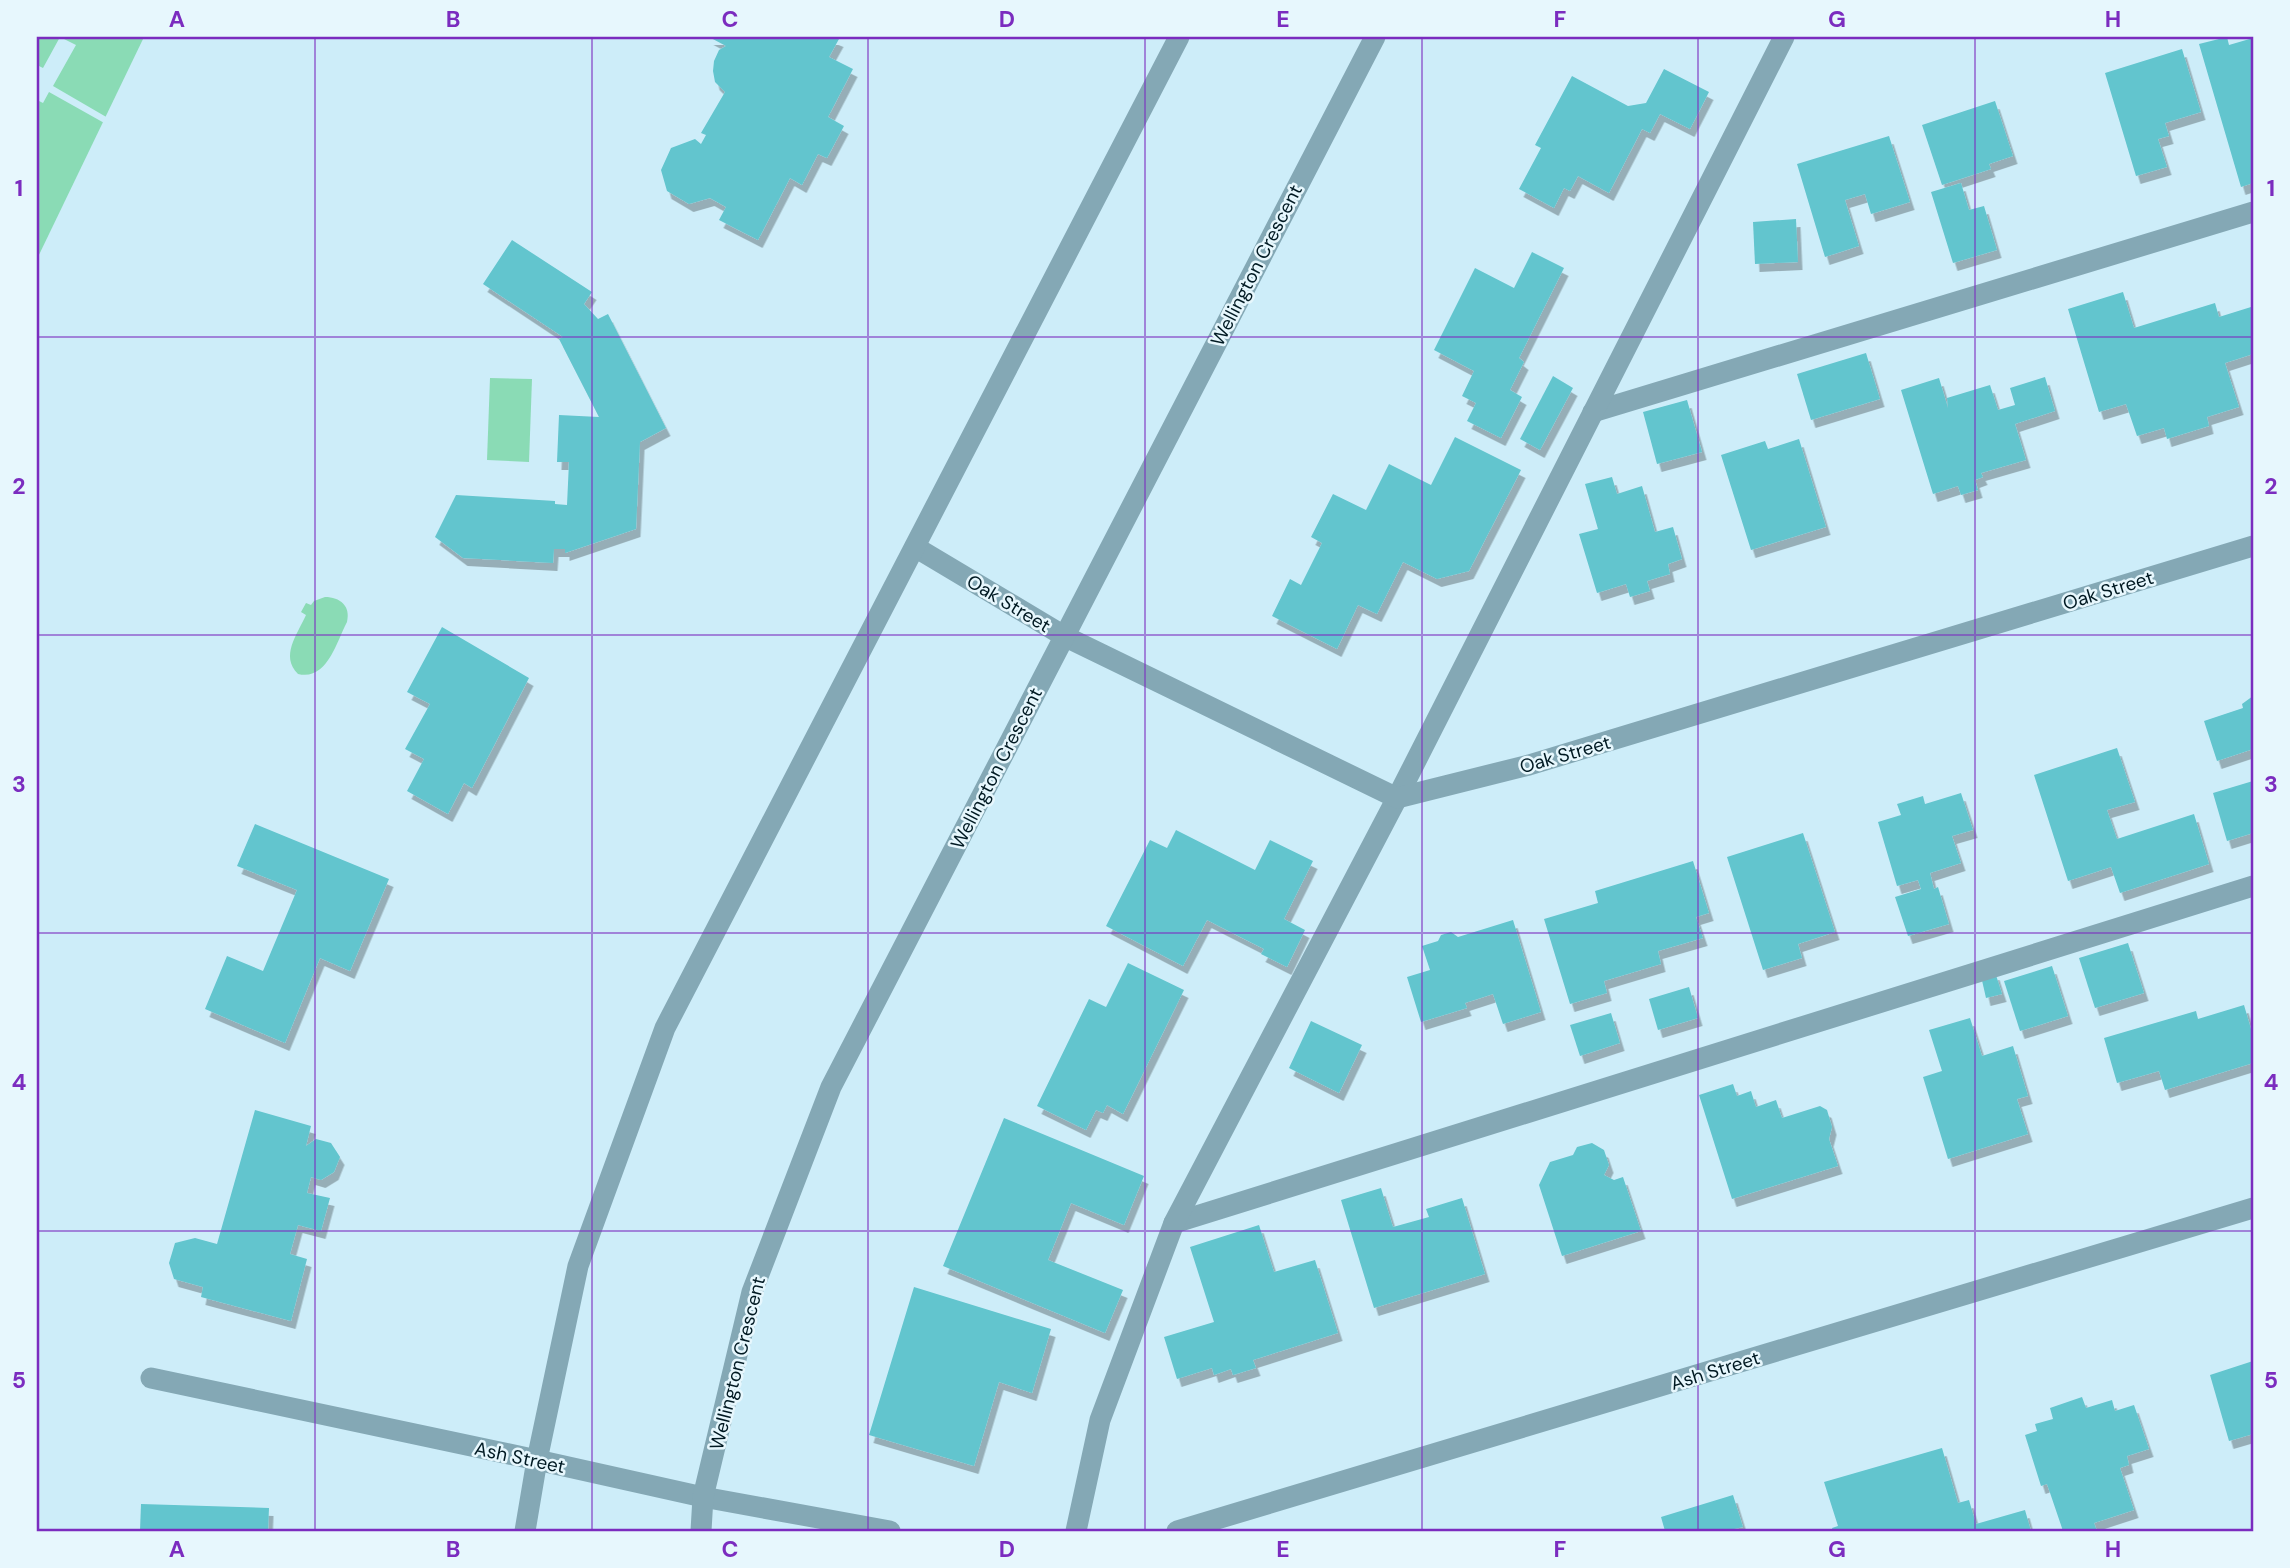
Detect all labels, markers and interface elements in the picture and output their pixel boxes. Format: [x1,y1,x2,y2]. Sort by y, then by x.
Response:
text: A [169,4,185,34]
text: B [446,4,460,34]
text: C [722,4,738,34]
text: D [999,4,1015,34]
text: E [1276,4,1290,34]
text: F [1554,4,1567,34]
text: G [1828,4,1846,34]
text: H [2105,4,2121,34]
text: 1 [15,173,23,203]
text: 1 [2267,173,2275,203]
street label: Wellington Crescent [1205,180,1308,350]
text: 2 [12,471,26,501]
text: 2 [2264,471,2278,501]
street label: Oak Street [2060,565,2157,616]
street label: Oak Street [962,569,1055,638]
street label: Wellington Crescent [945,683,1048,853]
street label: Oak Street [1517,730,1614,779]
text: 3 [12,769,26,799]
text: 3 [2264,769,2278,799]
text: 4 [12,1067,27,1097]
text: 4 [2264,1067,2279,1097]
street label: Wellington Crescent [704,1274,771,1452]
street label: Ash Street [1668,1345,1763,1396]
text: 5 [12,1365,26,1395]
text: 5 [2264,1365,2278,1395]
street label: Ash Street [472,1436,567,1479]
text: A [169,1534,185,1564]
text: B [446,1534,460,1564]
text: C [722,1534,738,1564]
text: D [999,1534,1015,1564]
text: E [1276,1534,1290,1564]
text: F [1554,1534,1567,1564]
text: G [1828,1534,1846,1564]
text: H [2105,1534,2121,1564]

